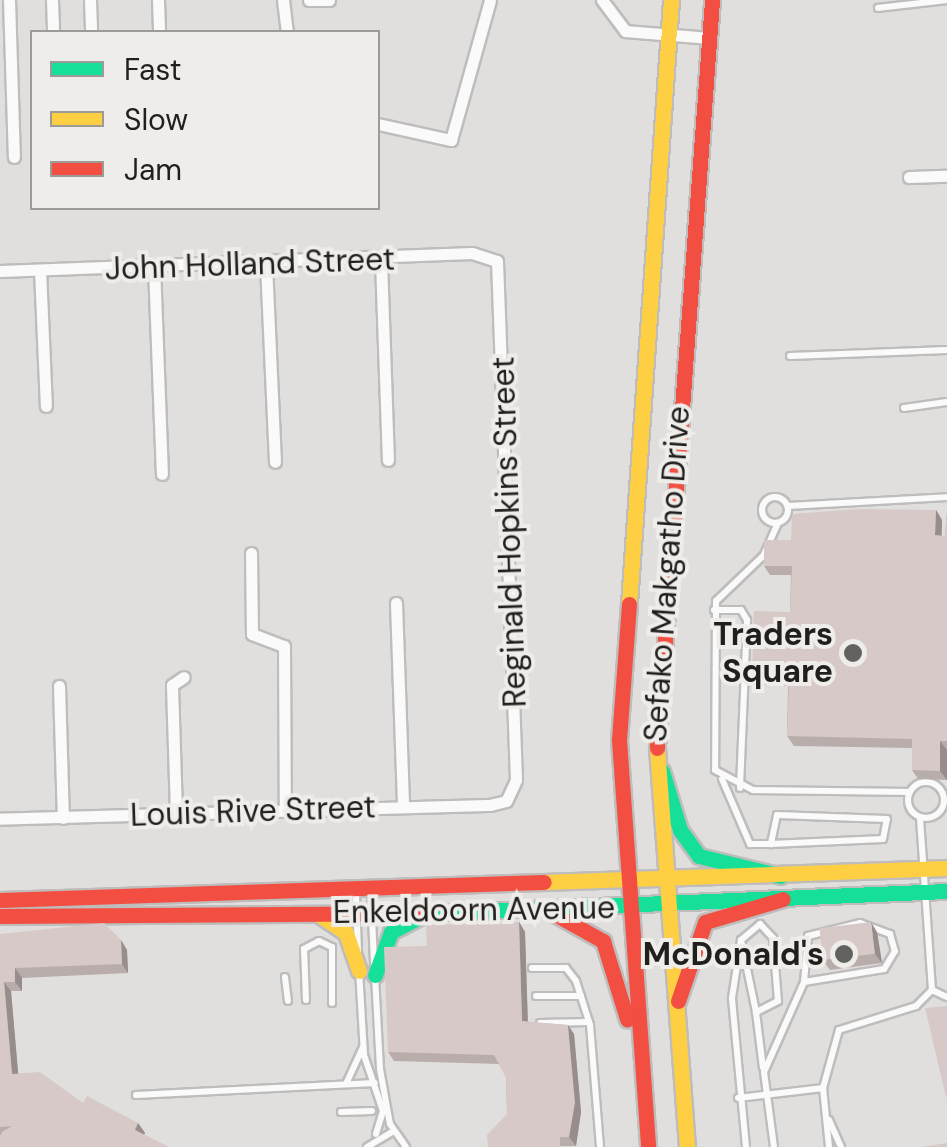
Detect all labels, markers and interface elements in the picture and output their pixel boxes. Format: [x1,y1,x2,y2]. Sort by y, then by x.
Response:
legend [30,30,380,210]
text: Fast [124,50,182,89]
text: Slow [124,100,188,139]
text: Jam [124,150,182,189]
street label: John Holland Street [104,240,396,288]
street label: Reginald Hopkins Street [484,356,534,708]
street label: Sefako Makgatho Drive [636,405,698,743]
place label: Traders Square [713,616,833,691]
marker: Traders Square [842,642,864,664]
street label: Louis Rive Street [129,788,377,834]
street label: Enkeldoorn Avenue [333,888,615,932]
place label: McDonald's [643,935,824,973]
marker: McDonald's [833,943,855,965]

